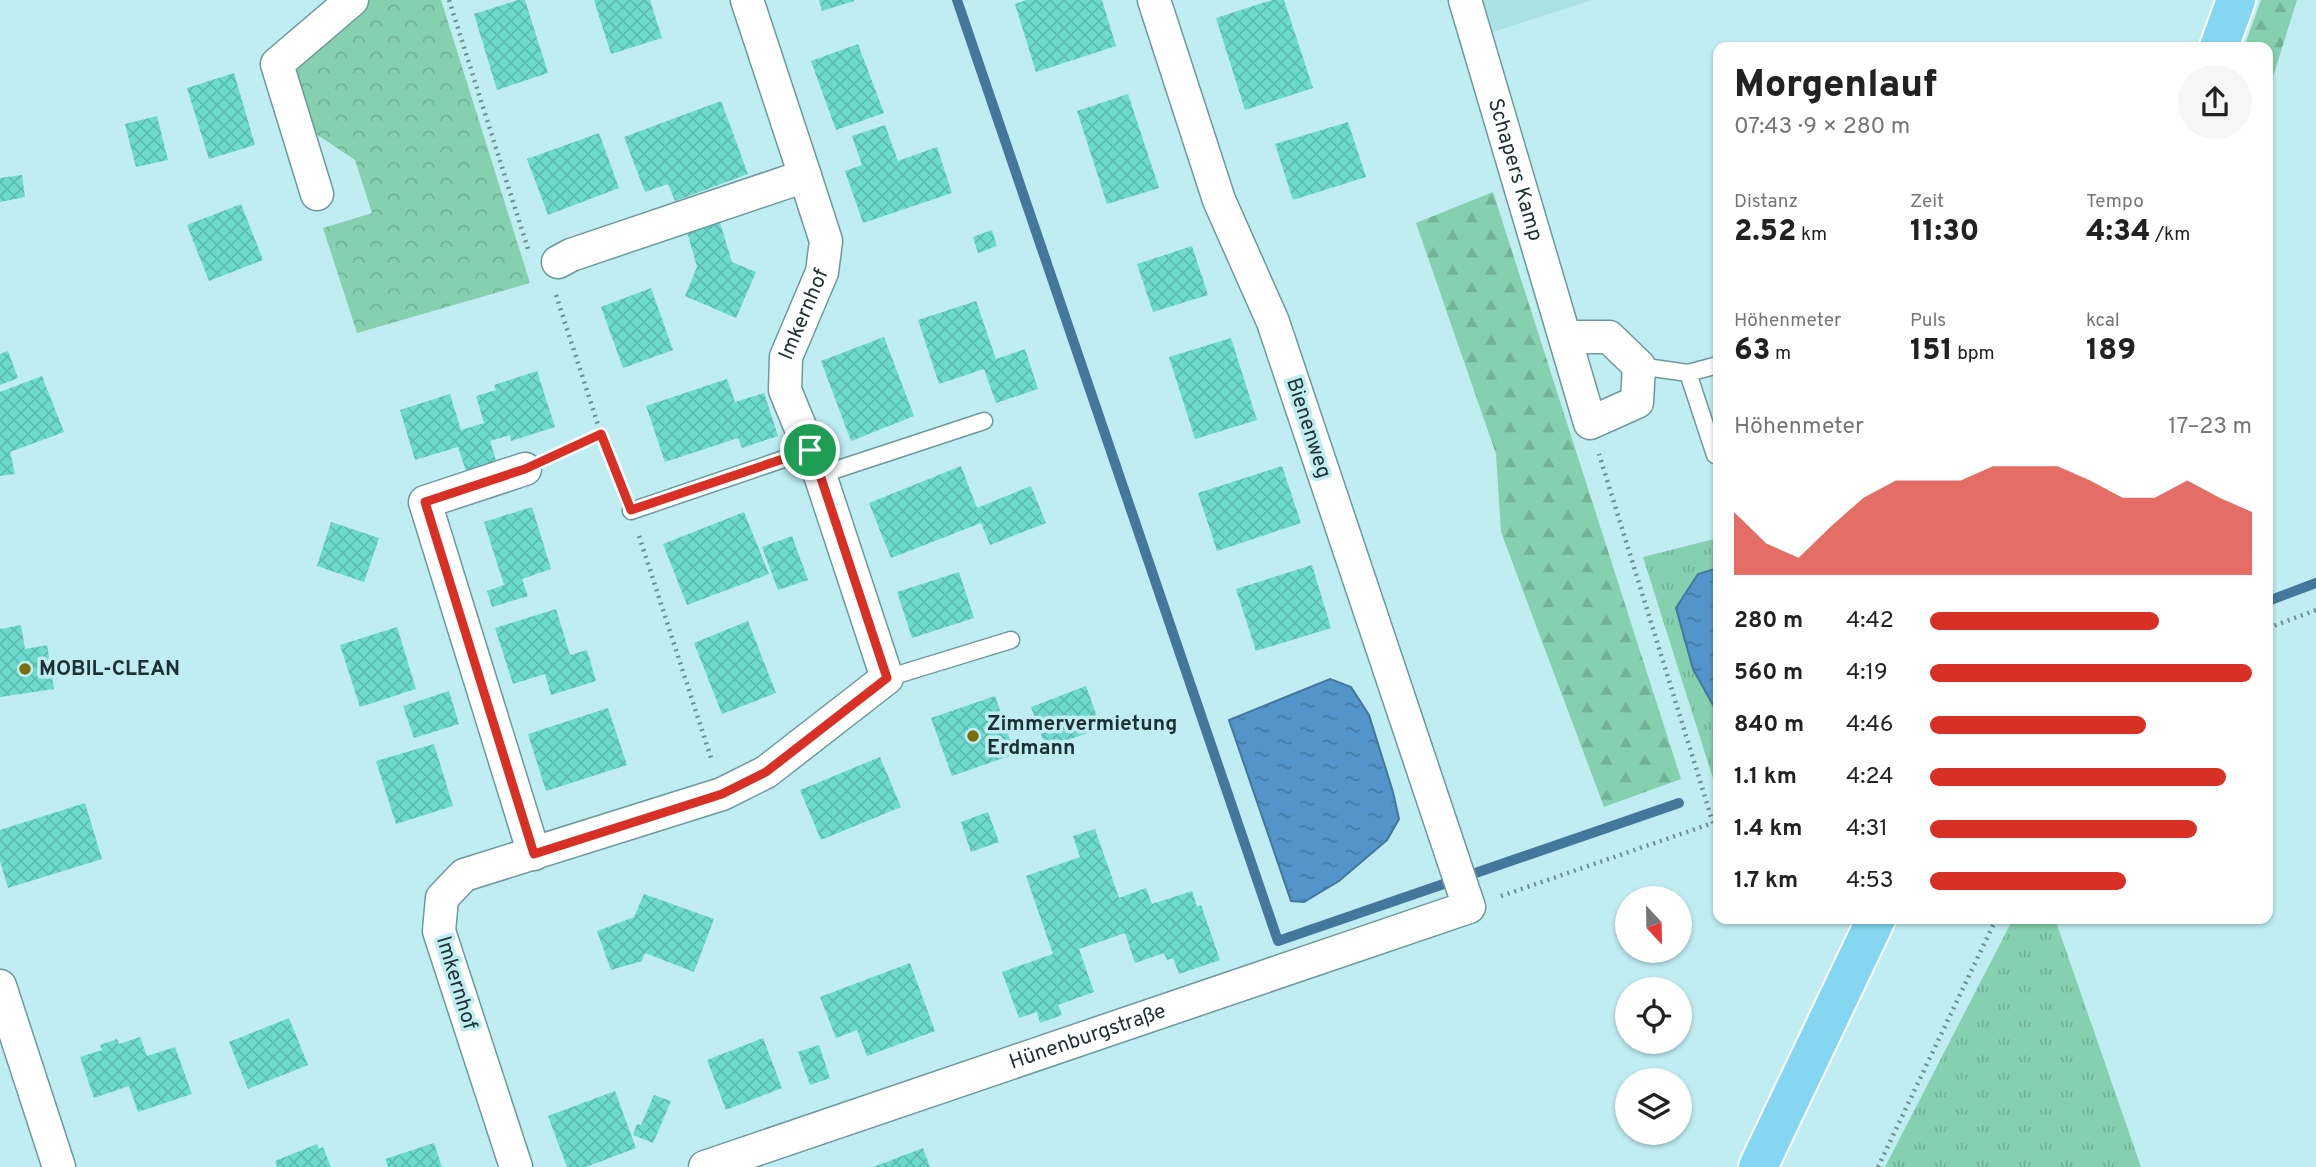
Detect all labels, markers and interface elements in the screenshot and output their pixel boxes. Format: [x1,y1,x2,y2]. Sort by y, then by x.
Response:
text: Morgenlauf [1734,62,1937,111]
button: share [2178,65,2252,139]
street label: Schapers Kamp [1481,95,1549,244]
text: 07:43 · 9 × 280 m [1734,113,1910,142]
text: Distanz [1734,190,1798,214]
text: Zeit [1910,190,1944,214]
text: Tempo [2086,190,2144,214]
text: 2.52 [1734,214,1796,251]
text: 11:30 [1910,214,1979,251]
text: 4:34 [2086,214,2150,251]
text: km [1796,223,1827,247]
text: /km [2150,223,2190,247]
street label: Imkernhof [773,265,835,364]
text: Höhenmeter [1734,309,1841,333]
text: Puls [1910,309,1946,333]
text: kcal [2086,309,2120,333]
text: 63 [1734,333,1771,370]
text: 151 [1910,333,1953,370]
text: 189 [2086,333,2136,370]
text: m [1771,342,1791,366]
text: bpm [1953,342,1995,366]
street label: Bienenweg [1279,374,1337,482]
text: Höhenmeter [1734,413,1864,442]
text: 17–23 m [2168,413,2252,442]
pin [780,420,840,480]
icon: arrive [791,431,829,469]
text: 280 m [1734,607,1803,636]
text: 4:42 [1846,607,1894,636]
place label: MOBIL-CLEAN [39,656,180,683]
text: 560 m [1734,659,1803,688]
text: 4:19 [1846,659,1888,688]
marker: MOBIL-CLEAN [17,661,33,677]
place label: Zimmervermietung Erdmann [987,711,1177,762]
text: 840 m [1734,711,1804,740]
text: 4:46 [1846,711,1893,740]
marker: Zimmervermietung Erdmann [965,728,981,744]
text: 1.1 km [1734,763,1797,792]
text: 4:24 [1846,763,1894,792]
text: 1.4 km [1734,815,1802,844]
text: 4:31 [1846,815,1888,844]
text: 1.7 km [1734,867,1798,896]
text: 4:53 [1846,867,1894,896]
north arrow [1615,886,1692,962]
map controls [1615,886,1692,1145]
street label: Imkernhof [429,933,483,1033]
button: locate [1615,977,1692,1054]
street label: Hünenburgstraße [1006,998,1169,1076]
button: layers [1615,1068,1692,1145]

